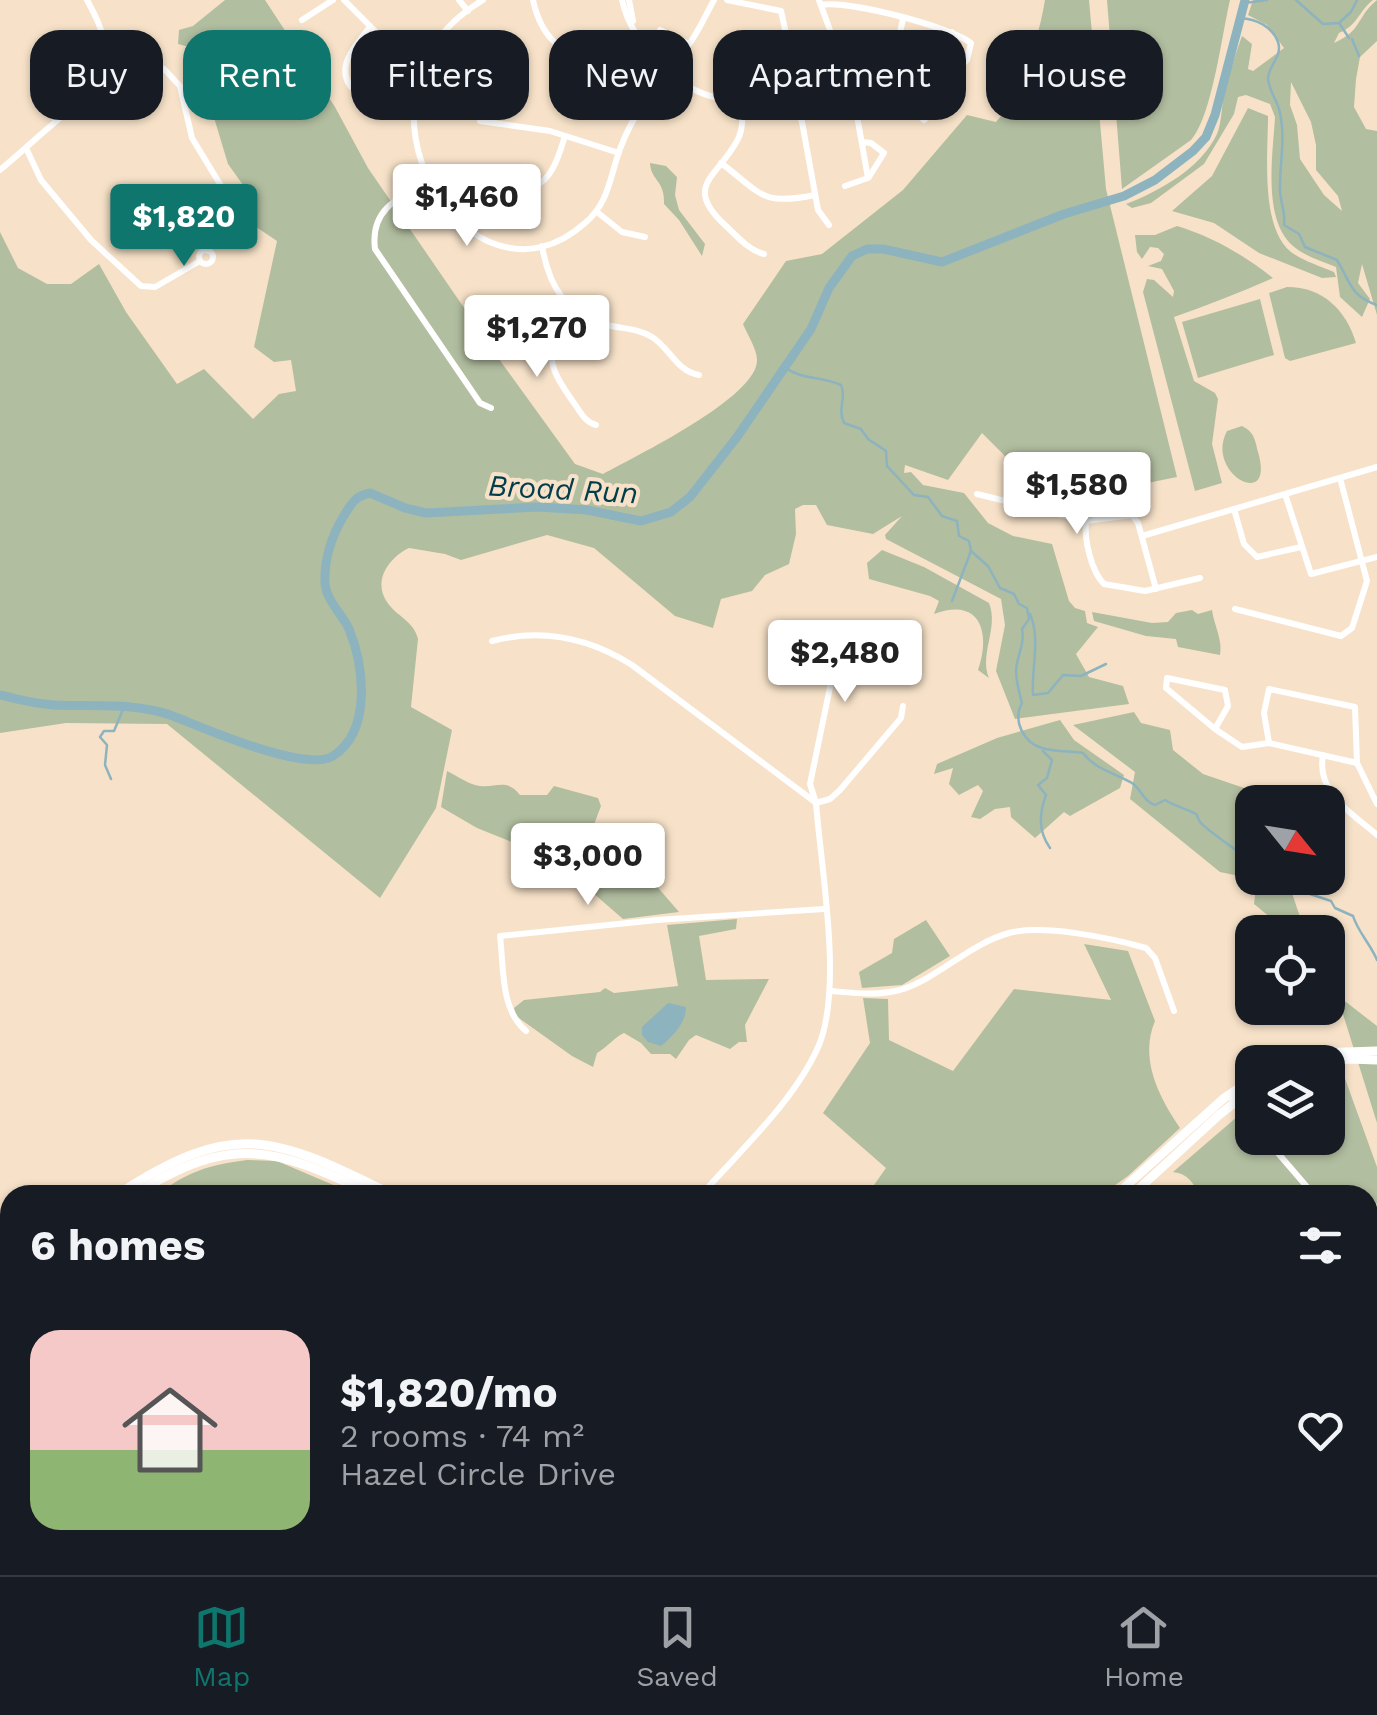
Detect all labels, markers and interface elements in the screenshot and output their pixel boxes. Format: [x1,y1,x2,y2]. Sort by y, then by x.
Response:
chip: Buy [30,30,163,120]
chip: Rent [183,30,331,120]
chip: Filters [351,30,529,120]
chip: New [549,30,693,120]
chip: Apartment [713,30,966,120]
chip: House [986,30,1163,120]
pin: $1,460 [386,164,548,249]
text: $1,460 [415,177,519,215]
pin: $1,820 [103,184,265,269]
text: $1,820 [132,197,236,235]
pin: $1,270 [456,295,618,380]
text: $1,270 [486,308,588,346]
pin: $1,580 [996,452,1158,537]
text: $1,580 [1026,465,1128,503]
water label: Broad Run [487,468,639,510]
pin: $2,480 [764,620,926,705]
text: $2,480 [790,633,900,671]
north arrow [1235,785,1345,895]
map controls [1235,785,1345,1155]
pin: $3,000 [507,823,669,908]
text: $3,000 [533,836,643,874]
button: locate [1235,915,1345,1025]
button: layers [1235,1045,1345,1155]
icon: filters [1293,1218,1348,1273]
text: 6 homes [30,1221,205,1270]
text: $1,820/mo [340,1368,558,1417]
icon: home [110,1370,230,1490]
icon: heart [1293,1403,1348,1458]
text: 2 rooms · 74 m² [340,1417,584,1455]
text: Hazel Circle Drive [340,1455,616,1493]
tab: Map [193,1600,250,1693]
tab: Saved [636,1600,718,1693]
tab: Home [1104,1600,1184,1693]

